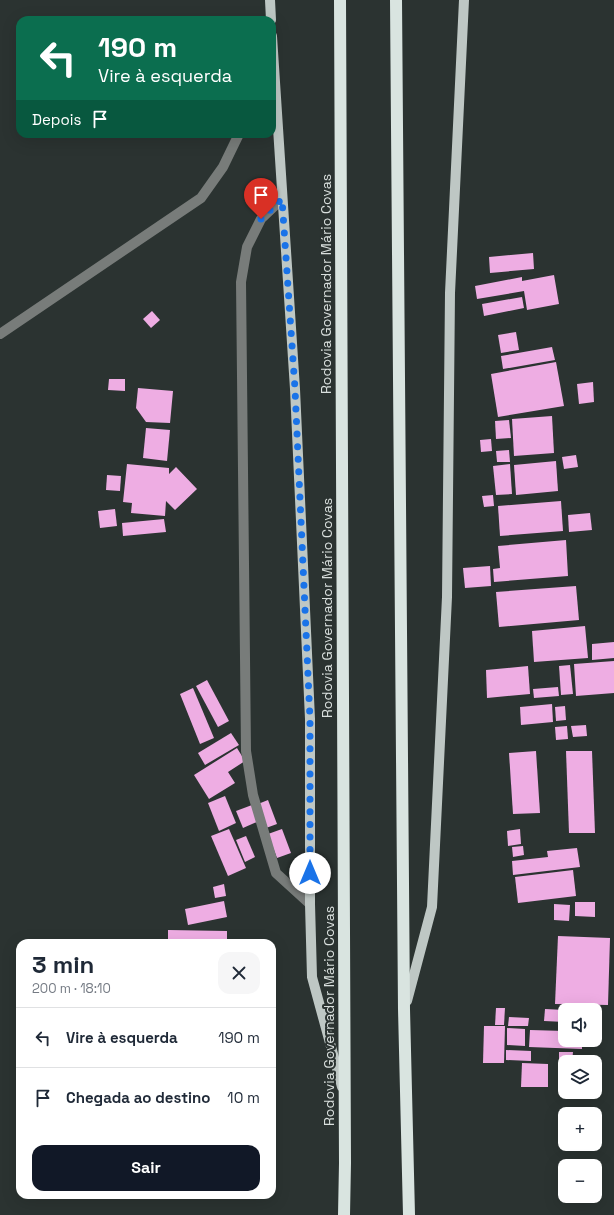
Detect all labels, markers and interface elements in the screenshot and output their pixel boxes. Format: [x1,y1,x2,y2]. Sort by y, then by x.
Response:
text: 190 m [98,29,177,65]
icon: left [32,32,84,84]
text: Vire à esquerda [98,64,232,87]
icon: arrive [89,108,111,130]
text: Depois [32,110,81,129]
street label: Rodovia Governador Mário Covas [317,174,335,394]
pin [244,178,278,219]
icon: arrive [250,184,272,206]
street label: Rodovia Governador Mário Covas [318,498,336,718]
position arrow [289,852,331,894]
street label: Rodovia Governador Mário Covas [320,906,338,1126]
text: 3 min [32,949,94,980]
button: close [218,952,260,994]
text: 200 m · 18:10 [32,980,111,997]
map controls [558,1003,602,1203]
button: sound [558,1003,602,1047]
icon: left [32,1027,54,1049]
text: Vire à esquerda [66,1028,178,1047]
text: 190 m [218,1028,260,1047]
button: layers [558,1055,602,1099]
icon: arrive [32,1087,54,1109]
text: Chegada ao destino [66,1088,210,1107]
text: 10 m [227,1088,260,1107]
button: + [558,1107,602,1151]
button: Sair [32,1145,260,1191]
button: − [558,1159,602,1203]

